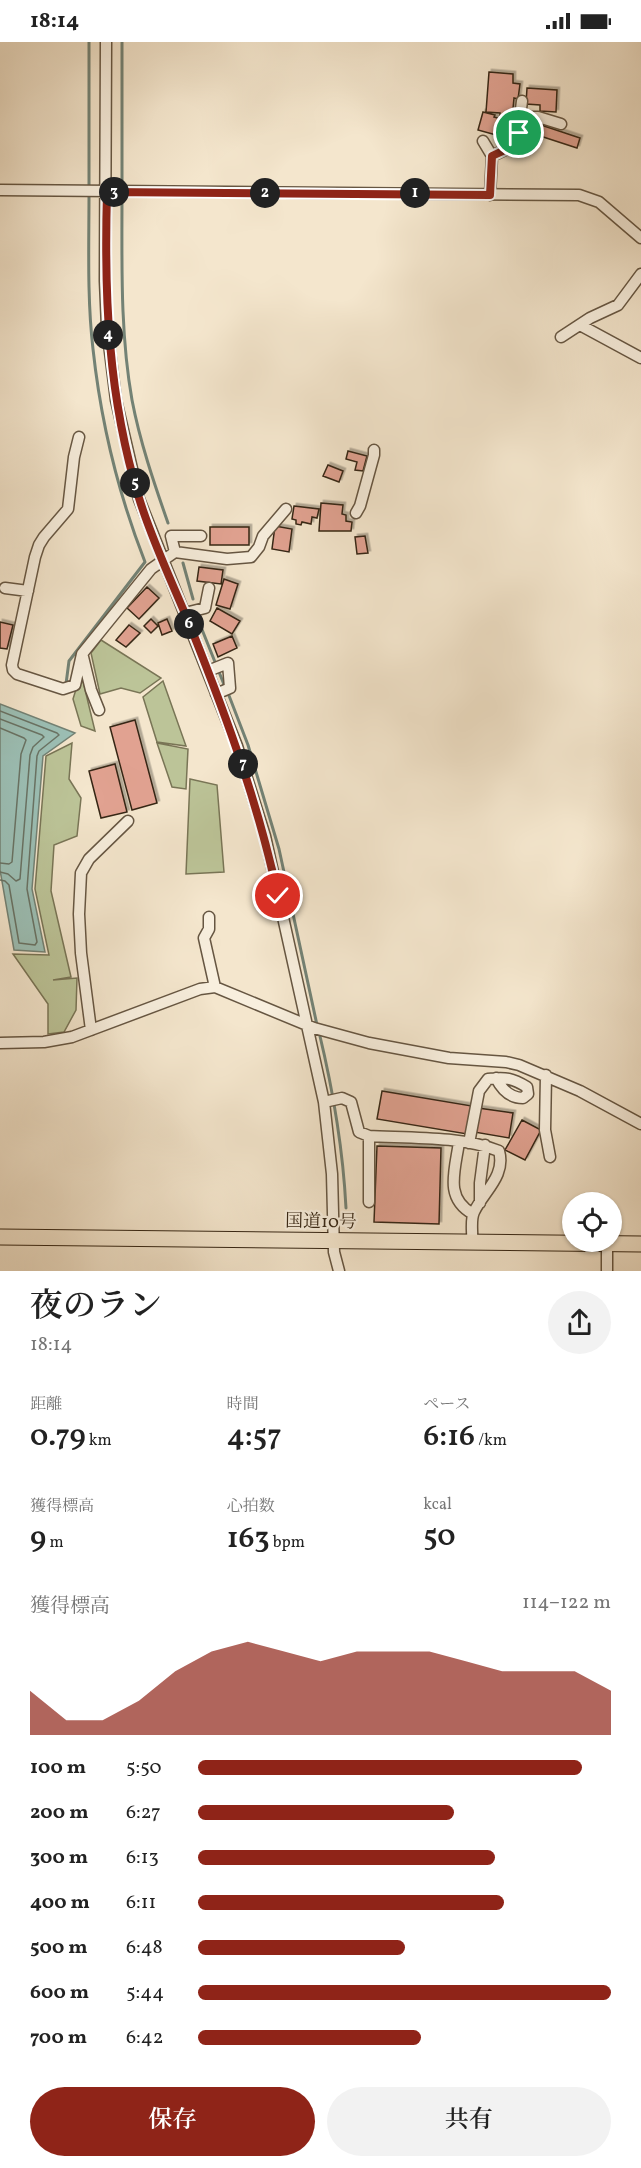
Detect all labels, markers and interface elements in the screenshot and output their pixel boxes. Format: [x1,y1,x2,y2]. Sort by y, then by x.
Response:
text: 18:14 [30,6,79,37]
pin [493,107,544,158]
icon: arrive [502,116,535,149]
pin: 3 [99,177,129,207]
pin: 2 [250,178,280,208]
pin: 1 [400,178,430,208]
text: 3 [110,181,118,203]
text: 2 [261,182,269,204]
text: 1 [412,182,418,204]
pin: 4 [93,320,123,350]
text: 4 [103,324,113,346]
pin: 5 [120,468,150,498]
text: 5 [131,472,139,494]
pin: 6 [174,609,204,639]
text: 6 [185,613,193,635]
pin: 7 [228,749,258,779]
text: 7 [239,753,247,775]
pin [252,870,303,921]
icon: check [261,879,294,912]
map controls [562,1192,622,1252]
button: locate [562,1192,622,1252]
street label: 国道10号 [285,1209,357,1236]
text: 夜のラン [30,1285,162,1331]
button: share [548,1291,611,1354]
text: 18:14 [30,1331,72,1359]
text: 距離 [30,1394,62,1416]
text: 時間 [227,1394,259,1416]
text: ペース [423,1394,471,1416]
text: 0.79 [30,1416,86,1458]
text: 4:57 [227,1416,282,1458]
text: 6:16 [423,1416,475,1458]
text: km [86,1430,112,1452]
text: /km [475,1430,507,1452]
text: kcal [423,1494,452,1516]
text: 獲得標高 [30,1496,94,1518]
text: 心拍数 [227,1496,275,1518]
text: 50 [423,1516,456,1558]
text: 9 [30,1518,46,1560]
text: 163 [227,1518,270,1560]
text: m [46,1532,64,1554]
text: bpm [270,1532,305,1554]
text: 114–122 m [522,1589,611,1617]
text: 獲得標高 [30,1593,110,1621]
text: 100 m [30,1754,86,1782]
text: 5:50 [126,1754,162,1782]
text: 200 m [30,1799,88,1827]
text: 6:27 [126,1799,161,1827]
text: 300 m [30,1844,88,1872]
text: 6:13 [126,1844,159,1872]
text: 400 m [30,1889,90,1917]
text: 6:11 [126,1889,156,1917]
text: 500 m [30,1934,88,1962]
text: 6:48 [126,1934,163,1962]
text: 600 m [30,1979,89,2007]
text: 5:44 [126,1979,164,2007]
text: 700 m [30,2024,87,2052]
text: 6:42 [126,2024,164,2052]
button: 保存 [30,2087,315,2156]
button: 共有 [327,2087,611,2156]

